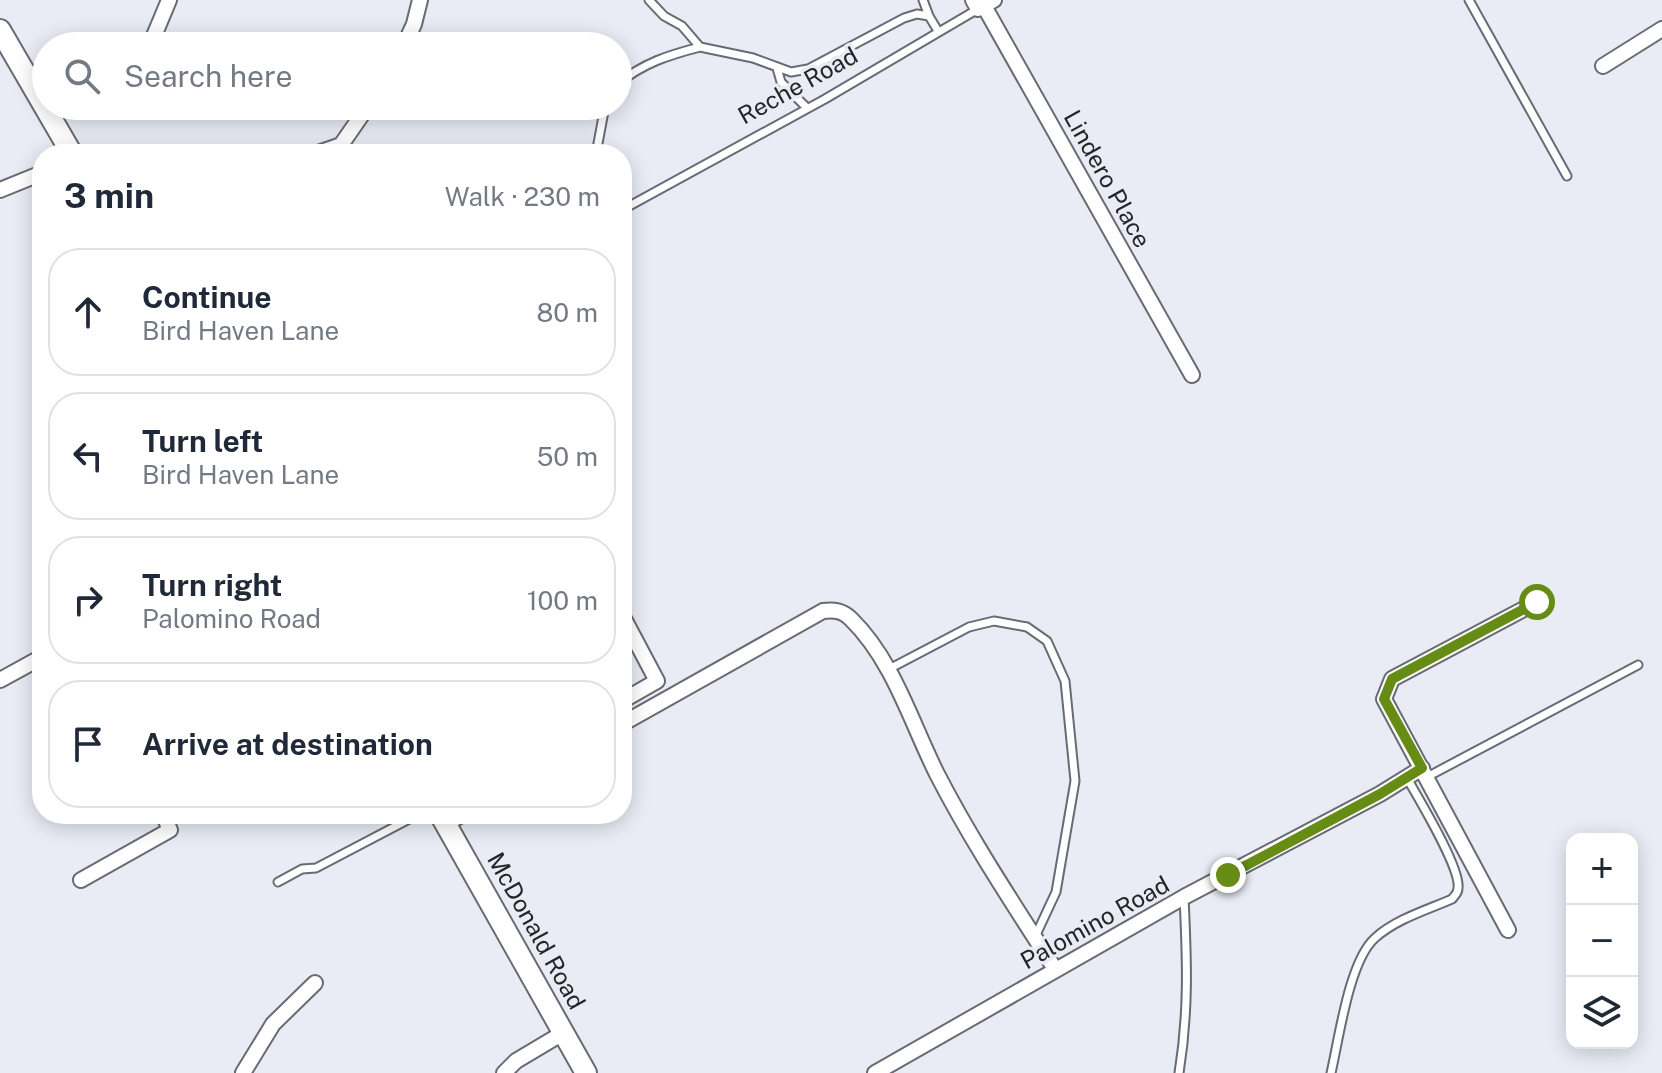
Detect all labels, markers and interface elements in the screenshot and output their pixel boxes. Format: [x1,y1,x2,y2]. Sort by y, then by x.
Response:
search box [32,32,632,120]
street label: Reche Road [733,41,862,129]
icon: search [60,54,104,98]
text: Search here [124,58,292,94]
street label: Lindero Place [1059,105,1157,252]
text: 3 min [64,176,154,216]
text: Walk · 230 m [445,181,600,212]
text: Continue [142,279,272,315]
icon: ahead [66,290,110,334]
text: 80 m [537,297,598,328]
text: Bird Haven Lane [142,315,339,346]
text: Turn left [142,423,263,459]
icon: left [66,434,110,478]
text: 50 m [537,441,598,472]
text: Bird Haven Lane [142,459,339,490]
text: Turn right [142,567,282,603]
icon: right [66,578,110,622]
route start [1519,584,1555,620]
text: 100 m [527,585,598,616]
text: Palomino Road [142,603,321,634]
icon: arrive [66,722,110,766]
text: Arrive at destination [142,726,433,762]
map controls [1566,833,1638,1049]
button: + [1566,833,1638,905]
street label: McDonald Road [482,847,592,1014]
route end [1210,857,1246,893]
street label: Palomino Road [1015,870,1174,974]
button: − [1566,905,1638,977]
button: layers [1566,977,1638,1049]

